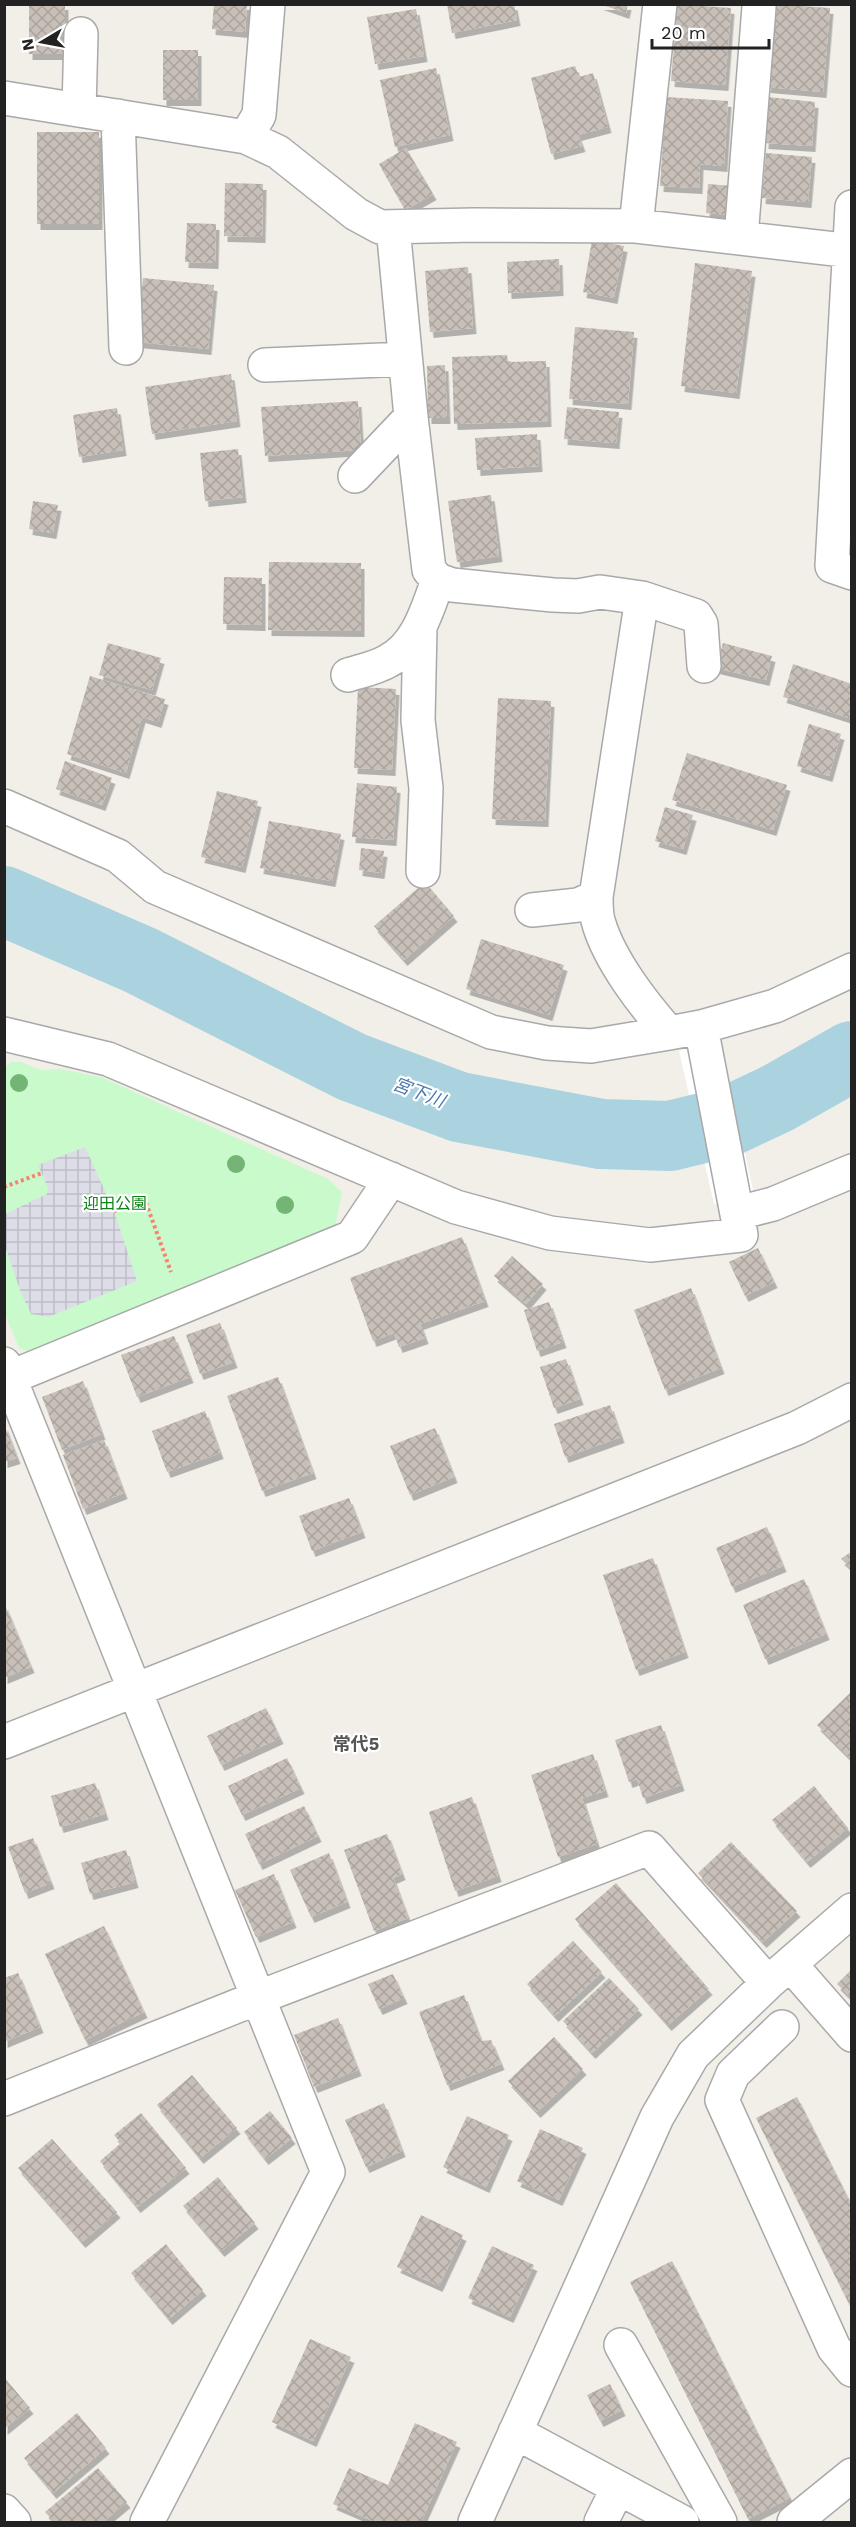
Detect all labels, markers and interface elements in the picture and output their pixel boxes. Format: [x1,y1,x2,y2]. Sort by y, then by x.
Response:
north arrow [12,12,72,72]
scale bar [652,12,769,50]
text: 20 m [661,22,706,43]
text: N [17,37,38,52]
water label: 宮下川 [390,1073,450,1112]
park label: 迎田公園 [83,1194,147,1213]
district label: 常代5 [333,1733,379,1754]

